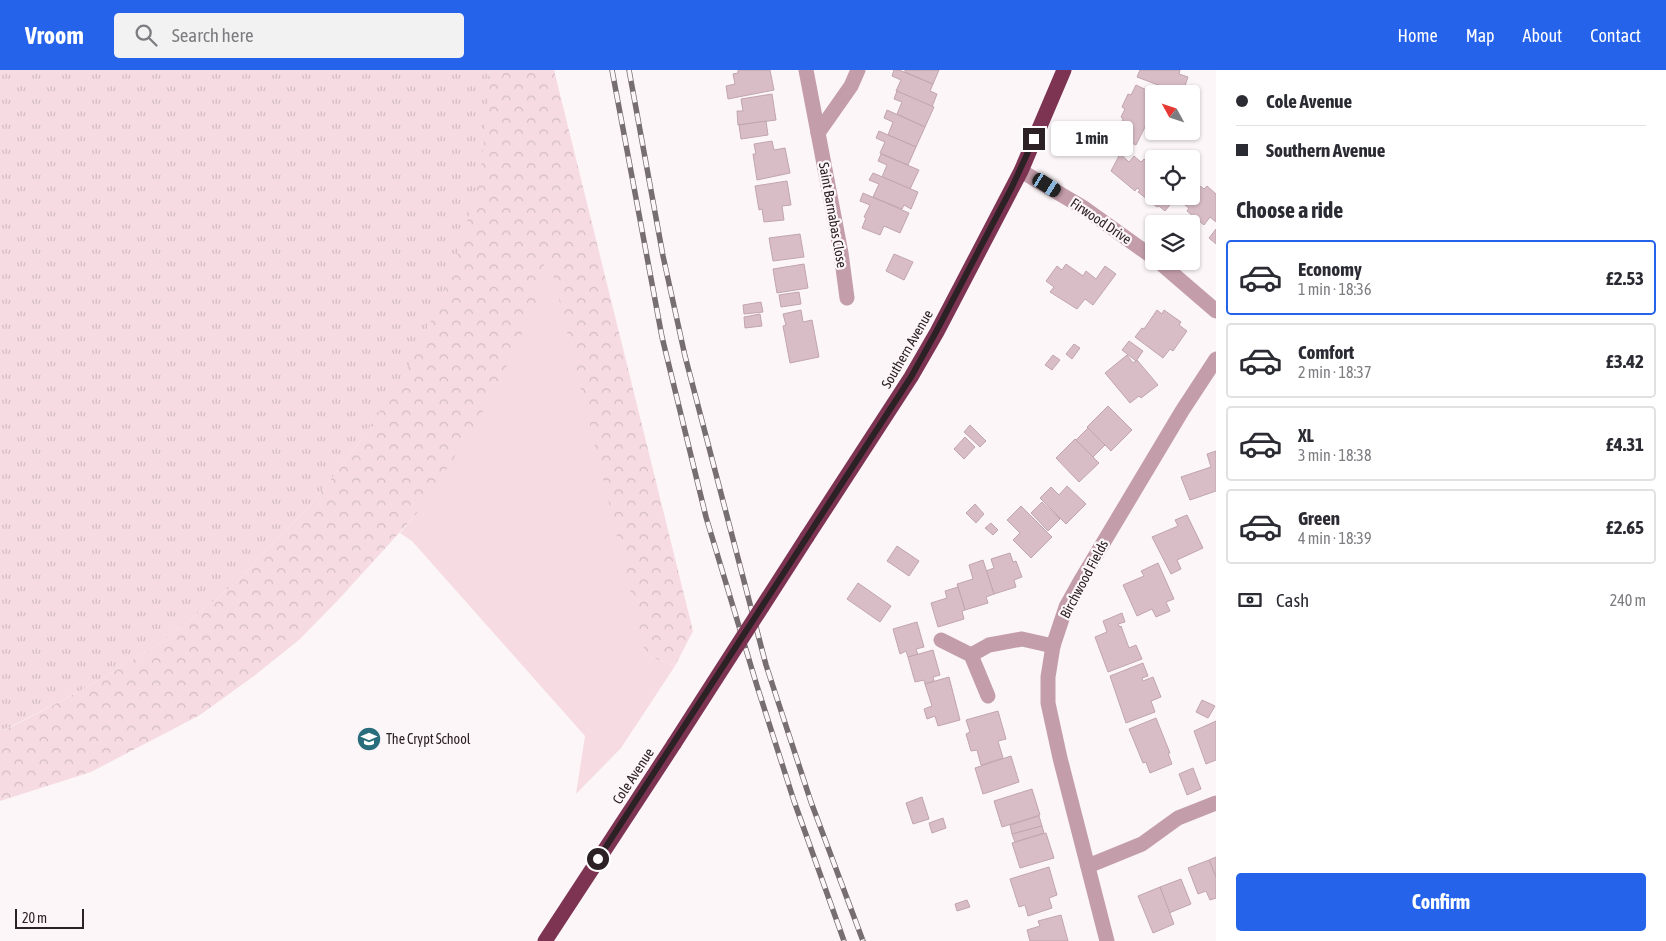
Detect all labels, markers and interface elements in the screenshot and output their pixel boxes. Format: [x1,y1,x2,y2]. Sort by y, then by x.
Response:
search box [114,13,464,58]
icon: search [132,21,160,49]
text: Vroom [25,22,84,49]
text: Search here [172,24,254,46]
text: Home [1398,25,1438,46]
text: Map [1466,25,1495,46]
text: About [1523,25,1562,46]
text: Contact [1590,25,1641,46]
north arrow [1145,85,1200,140]
map controls [1145,85,1200,270]
text: Cole Avenue [1266,90,1352,112]
callout: 1 min [1052,122,1134,156]
route end [1023,128,1045,150]
text: 1 min [1076,129,1108,147]
text: Southern Avenue [1266,139,1385,161]
button: locate [1145,150,1200,205]
street label: Saint Barnabas Close [816,161,850,269]
car [1030,171,1063,199]
street label: Firwood Drive [1067,195,1135,247]
text: Choose a ride [1236,197,1343,223]
button: layers [1145,215,1200,270]
icon: car [1238,255,1283,300]
text: Economy [1298,258,1362,280]
text: £2.53 [1606,267,1644,289]
text: 1 min · 18:36 [1298,280,1371,298]
street label: Southern Avenue [878,307,936,391]
icon: car [1238,338,1283,383]
text: Comfort [1298,341,1354,363]
text: £3.42 [1606,350,1644,372]
text: 2 min · 18:37 [1298,363,1371,381]
icon: car [1238,421,1283,466]
text: XL [1298,424,1314,446]
text: £4.31 [1606,433,1644,455]
text: 3 min · 18:38 [1298,446,1371,464]
icon: car [1238,504,1283,549]
text: Green [1298,507,1340,529]
text: £2.65 [1606,516,1644,538]
text: 4 min · 18:39 [1298,529,1371,547]
street label: Birchwood Fields [1057,537,1111,621]
icon: cash [1236,586,1264,614]
text: Cash [1276,589,1309,611]
text: 240 m [1610,591,1646,609]
school or university icon: The Crypt School [356,726,382,752]
place label: The Crypt School [386,731,471,747]
street label: Cole Avenue [609,745,657,807]
route start [587,848,609,870]
button: Confirm [1236,873,1646,931]
scale bar [15,906,84,929]
text: 20 m [22,910,47,926]

